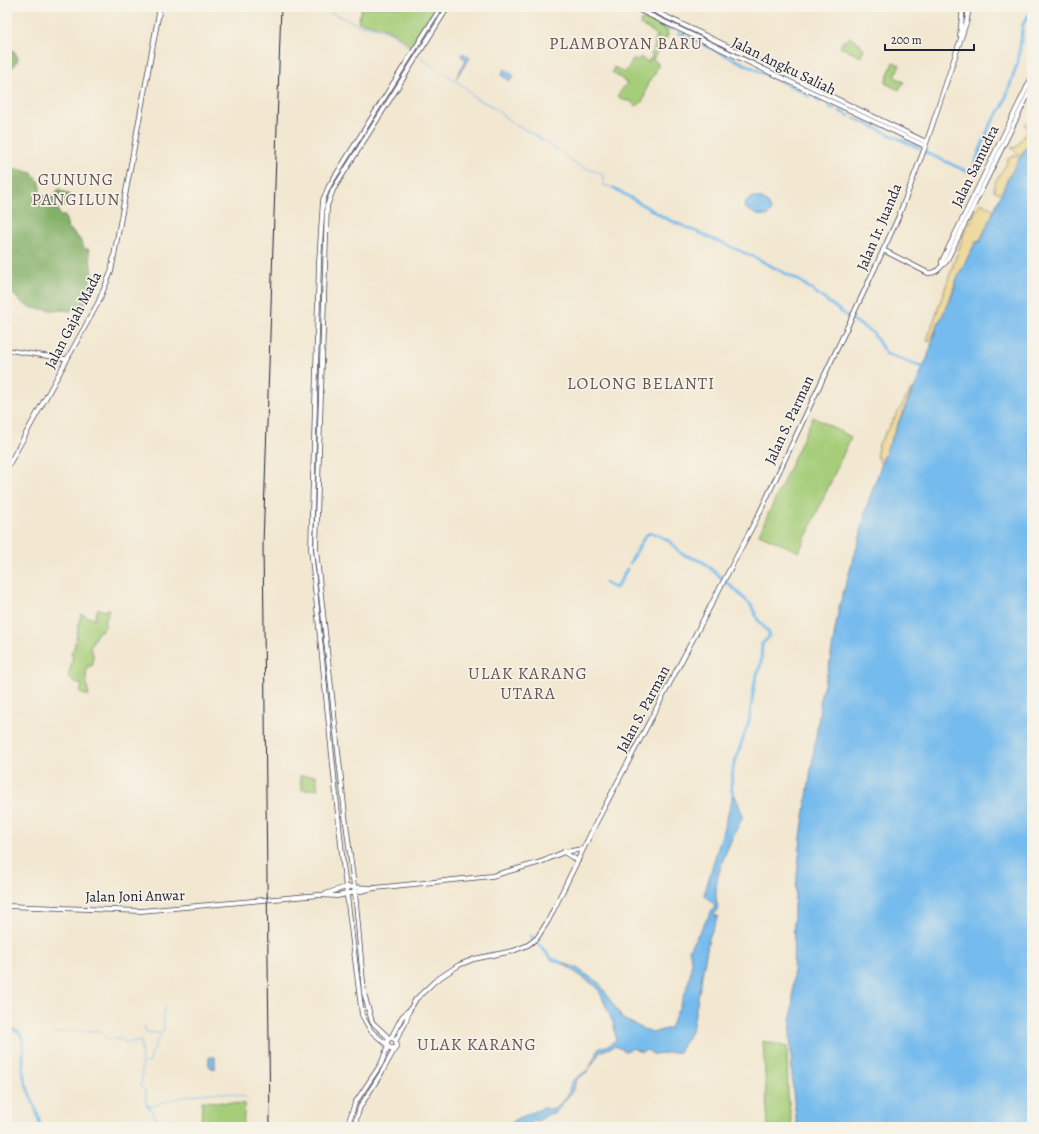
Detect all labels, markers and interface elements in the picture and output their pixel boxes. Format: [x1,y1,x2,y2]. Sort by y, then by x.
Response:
scale bar [885,26,974,52]
district label: PLAMBOYAN BARU [549,32,703,55]
street label: Jalan Angku Saliah [729,32,839,100]
text: 200 m [891,32,922,48]
street label: Jalan Samudra [946,122,1004,210]
district label: GUNUNG PANGILUN [32,168,121,211]
street label: Jalan Ir. Juanda [852,180,906,274]
street label: Jalan Gajah Mada [40,268,106,372]
district label: LOLONG BELANTI [567,372,715,395]
street label: Jalan S. Parman [760,372,818,468]
district label: ULAK KARANG UTARA [468,662,588,705]
street label: Jalan S. Parman [612,662,674,756]
street label: Jalan Joni Anwar [85,885,185,907]
district label: ULAK KARANG [417,1033,537,1056]

